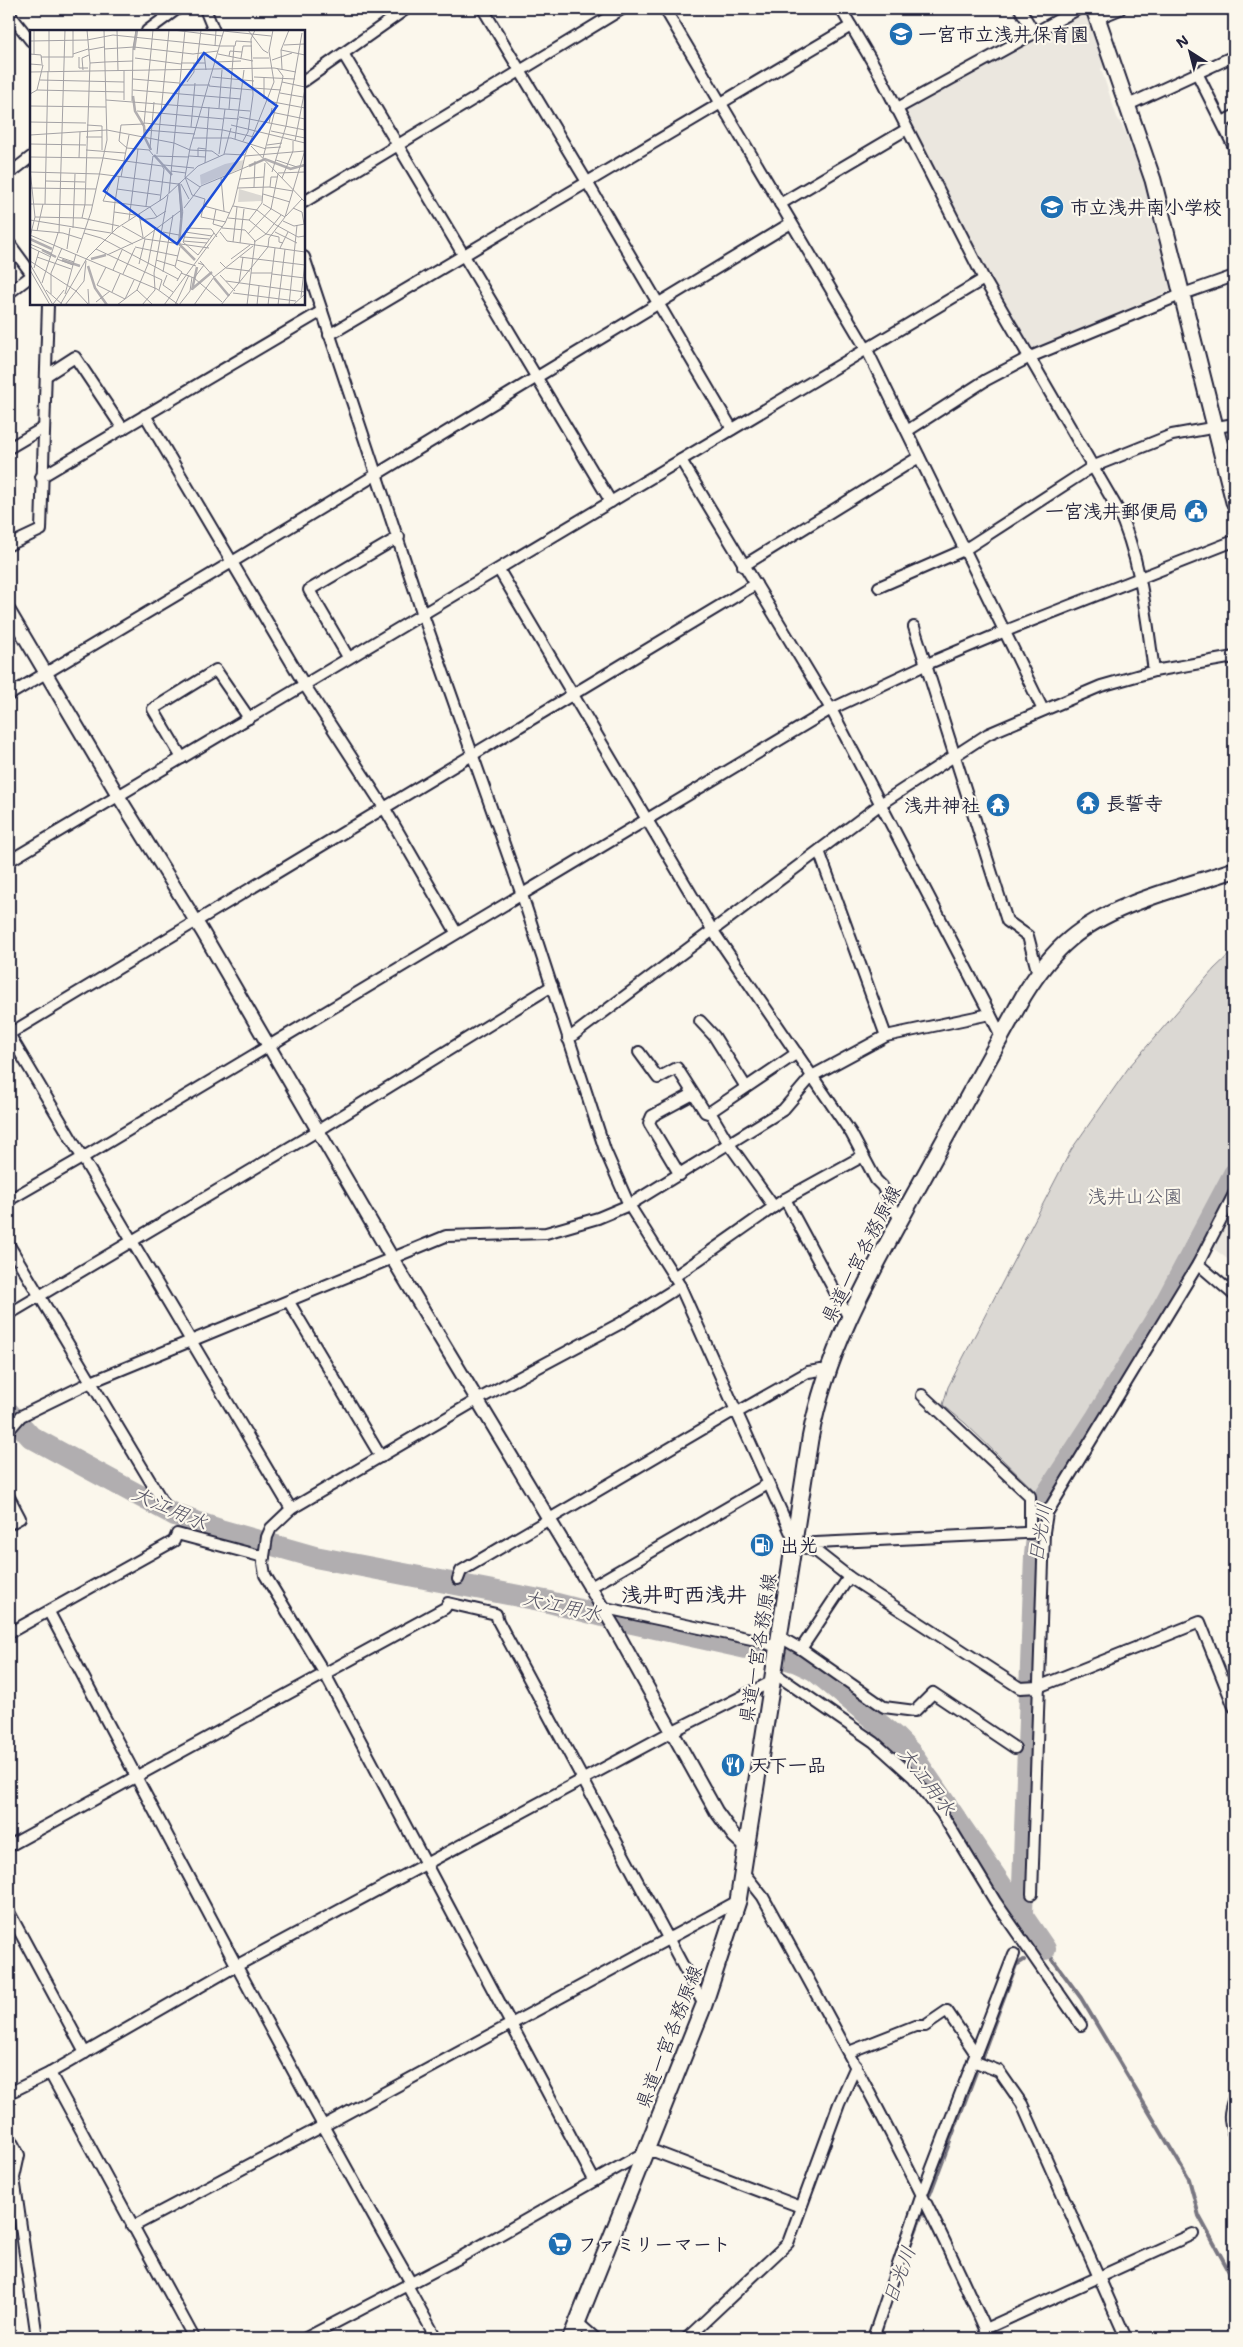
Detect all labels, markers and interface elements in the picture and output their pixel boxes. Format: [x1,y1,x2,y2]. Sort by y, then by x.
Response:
school or university icon: 一宮市立浅井保育園 [888,21,914,47]
place label: 一宮市立浅井保育園 [918,22,1089,47]
north arrow [1166,28,1216,78]
inset map [30,30,305,305]
text: N [1173,31,1192,52]
school or university icon: 市立浅井南小学校 [1039,194,1065,220]
place label: 市立浅井南小学校 [1070,195,1222,220]
public building icon: 一宮浅井郵便局 [1183,498,1209,524]
place label: 一宮浅井郵便局 [1045,499,1178,524]
temple icon: 長誓寺 [1075,790,1101,816]
place label: 長誓寺 [1106,791,1163,816]
temple icon: 浅井神社 [985,792,1011,818]
place label: 浅井神社 [904,793,980,818]
street label: 県道一宮各務原線 [815,1181,907,1327]
park label: 浅井山公園 [1087,1184,1183,1209]
water label: 大江用水 [128,1480,212,1536]
water label: 日光川 [1022,1501,1058,1565]
fuel station icon: 出光 [749,1532,775,1558]
place label: 出光 [780,1533,818,1558]
street label: 県道一宮各務原線 [734,1571,782,1725]
district label: 浅井町西浅井 [621,1581,747,1609]
water label: 大江用水 [520,1584,604,1628]
water label: 大江用水 [893,1741,961,1821]
restaurant icon: 天下一品 [720,1752,746,1778]
place label: 天下一品 [750,1753,826,1778]
street label: 県道一宮各務原線 [630,1962,708,2112]
supermarket icon: ファミリーマート [547,2231,573,2257]
place label: ファミリーマート [578,2232,731,2257]
water label: 日光川 [877,2242,921,2308]

